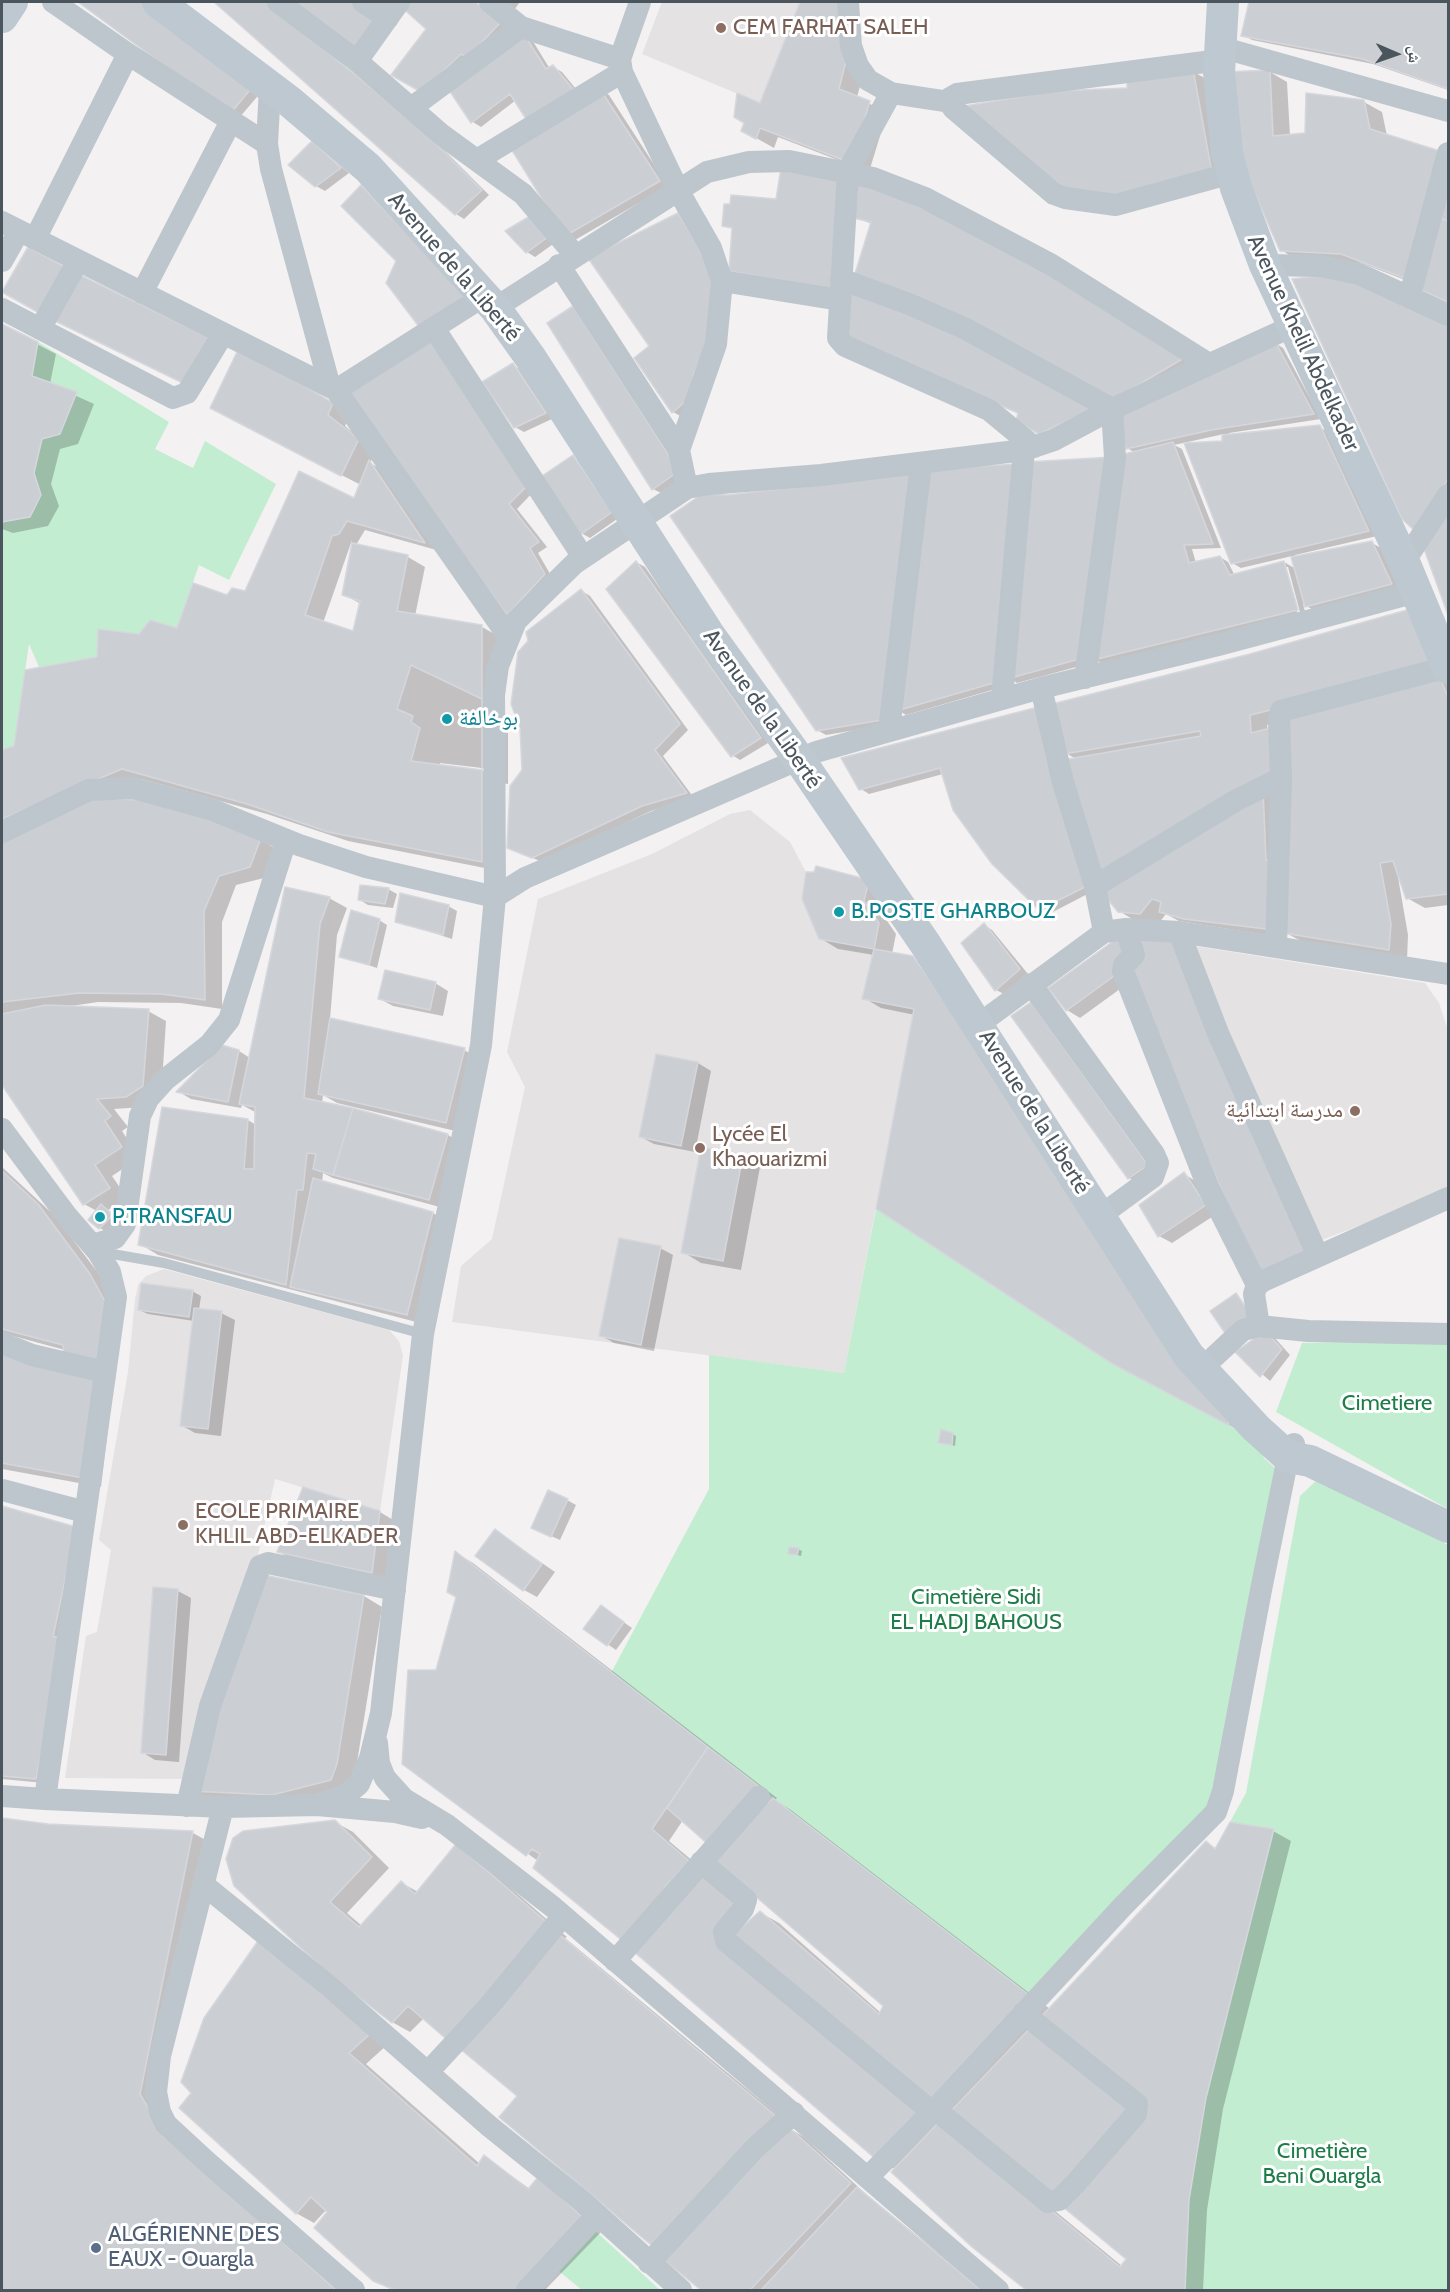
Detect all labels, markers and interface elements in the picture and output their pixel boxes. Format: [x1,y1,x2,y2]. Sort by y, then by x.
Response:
place label: CEM FARHAT SALEH [733,15,928,41]
marker: CEM FARHAT SALEH [714,21,728,35]
north arrow [1366,24,1426,84]
text: ش [1405,46,1424,63]
street label: Avenue de la Liberté [382,187,526,347]
street label: Avenue Khelil Abdelkader [1241,231,1365,455]
street label: Avenue de la Liberté [697,624,827,794]
place label: بوخالفة [459,706,518,732]
marker: بوخالفة [440,712,454,726]
place label: B.POSTE GHARBOUZ [851,899,1055,925]
marker: B.POSTE GHARBOUZ [832,905,846,919]
street label: Avenue de la Liberté [973,1025,1095,1199]
place label: مدرسة ابتدائية [1226,1098,1343,1124]
marker: مدرسة ابتدائية [1348,1104,1362,1118]
place label: Lycée El Khaouarizmi [712,1122,827,1174]
marker: Lycée El Khaouarizmi [693,1141,707,1155]
place label: P.TRANSFAU [112,1204,233,1230]
marker: P.TRANSFAU [93,1210,107,1224]
park label: Cimetiere [1342,1391,1432,1417]
place label: ECOLE PRIMAIRE KHLIL ABD-ELKADER [195,1499,398,1550]
marker: ECOLE PRIMAIRE KHLIL ABD-ELKADER [176,1518,190,1532]
park label: Cimetière Sidi EL HADJ BAHOUS [890,1585,1062,1636]
park label: Cimetière Beni Ouargla [1263,2139,1381,2190]
place label: ALGÉRIENNE DES EAUX - Ouargla [108,2222,279,2274]
marker: ALGÉRIENNE DES EAUX - Ouargla [89,2241,103,2255]

